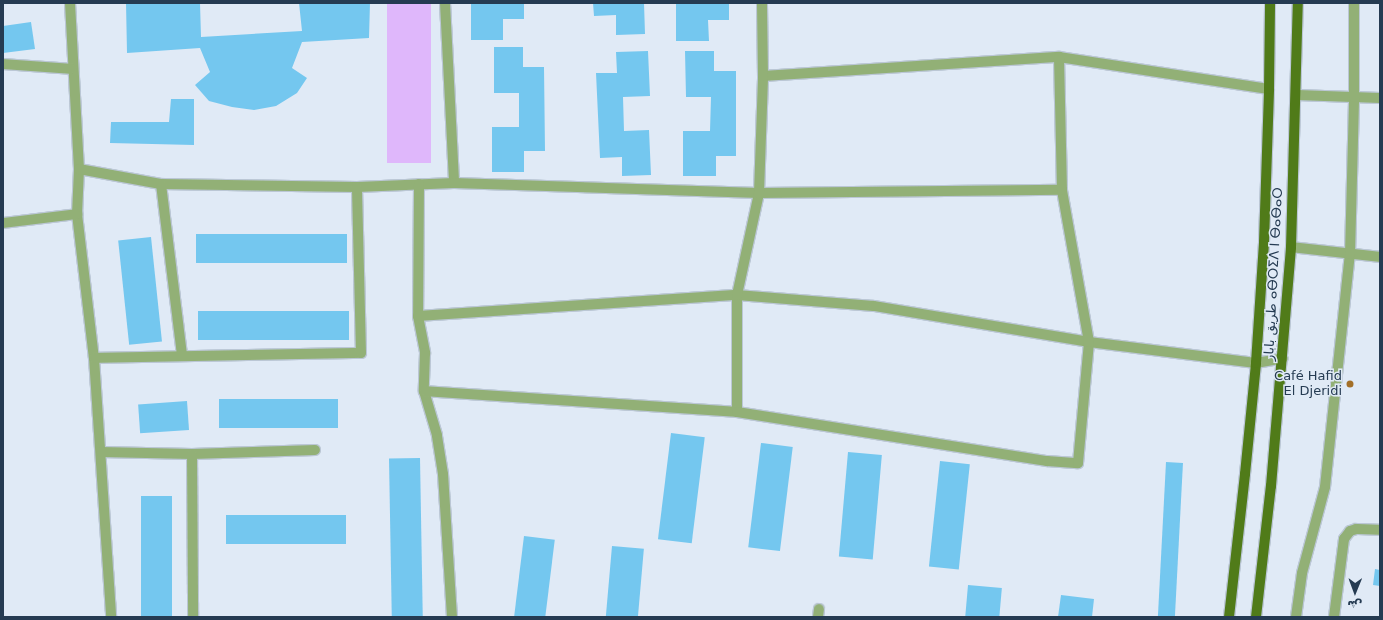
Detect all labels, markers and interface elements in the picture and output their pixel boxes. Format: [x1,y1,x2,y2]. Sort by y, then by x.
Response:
street label: طريق بابار ⴰⴱⵔⵉⴷ ⵏ ⴱⴰⴱⴰⵔ [1262,187,1286,361]
place label: Café Hafid El Djeridi [1274,369,1342,400]
marker: Café Hafid El Djeridi [1345,379,1355,389]
north arrow [1335,572,1375,612]
text: ش [1347,598,1362,611]

